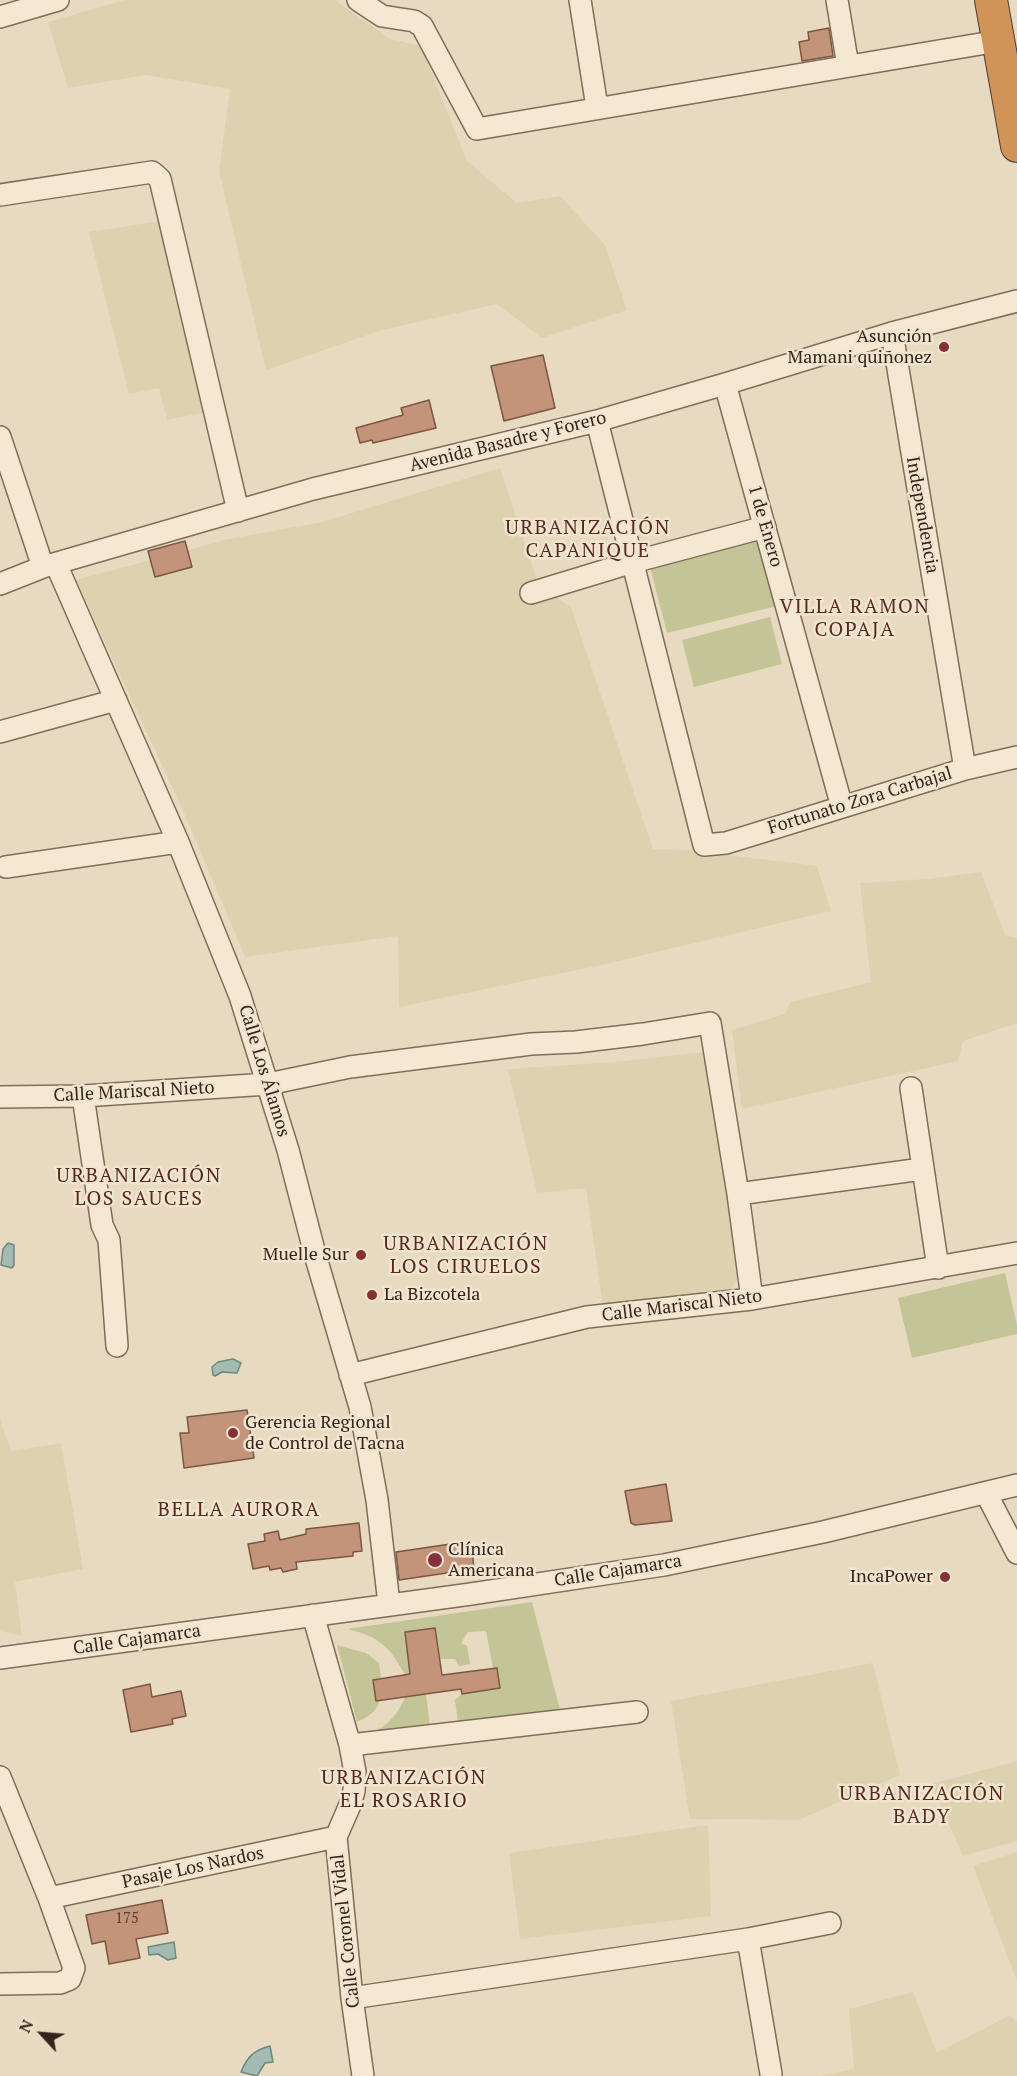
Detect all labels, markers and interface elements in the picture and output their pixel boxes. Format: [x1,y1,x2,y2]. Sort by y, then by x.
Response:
place label: Asunción Mamani quiñonez [788,326,932,368]
marker: Asunción Mamani quiñonez [937,340,951,354]
street label: Avenida Basadre y Forero [407,407,609,477]
street label: Independencia [901,455,943,575]
street label: 1 de Enero [743,482,787,570]
district label: URBANIZACIÓN CAPANIQUE [505,516,671,563]
district label: VILLA RAMON COPAJA [780,595,930,642]
street label: Fortunato Zora Carbajal [765,763,955,839]
street label: Calle Los Álamos [234,1002,294,1140]
street label: Calle Mariscal Nieto [53,1077,215,1107]
district label: URBANIZACIÓN LOS SAUCES [56,1164,222,1211]
district label: URBANIZACIÓN LOS CIRUELOS [383,1232,549,1279]
place label: Muelle Sur [263,1244,349,1266]
marker: Muelle Sur [354,1248,368,1262]
place label: La Bizcotela [384,1284,480,1306]
street label: Calle Mariscal Nieto [601,1285,763,1327]
marker: La Bizcotela [365,1288,379,1302]
place label: Gerencia Regional de Control de Tacna [245,1412,405,1454]
marker: Gerencia Regional de Control de Tacna [226,1426,240,1440]
district label: BELLA AURORA [158,1498,320,1522]
place label: Clínica Americana [448,1539,534,1582]
street label: Calle Cajamarca [553,1550,683,1592]
marker: Clínica Americana [426,1551,444,1569]
place label: IncaPower [850,1566,933,1588]
marker: IncaPower [938,1570,952,1584]
street label: Calle Cajamarca [72,1620,202,1660]
district label: URBANIZACIÓN EL ROSARIO [321,1766,487,1813]
district label: URBANIZACIÓN BADY [839,1782,1005,1829]
street label: Pasaje Los Nardos [120,1842,266,1894]
street label: Calle Coronel Vidal [327,1853,365,2009]
house number: 175 [115,1910,139,1928]
north arrow [12,2004,72,2064]
text: N [13,2016,38,2036]

